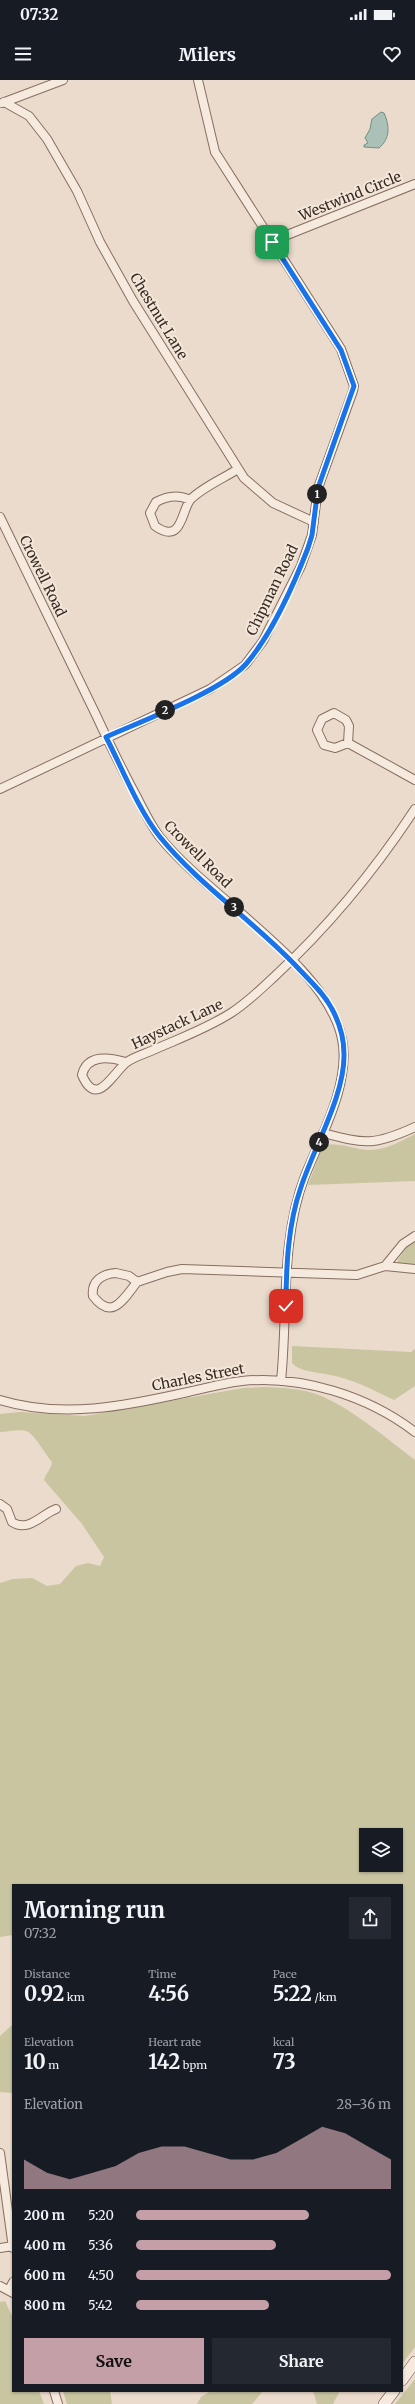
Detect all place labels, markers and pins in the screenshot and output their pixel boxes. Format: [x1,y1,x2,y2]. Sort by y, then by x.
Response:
pin [255,225,289,259]
pin: 1 [307,484,327,504]
pin: 2 [155,700,175,720]
pin: 3 [224,897,244,917]
pin: 4 [309,1132,329,1152]
pin [269,1289,303,1323]

